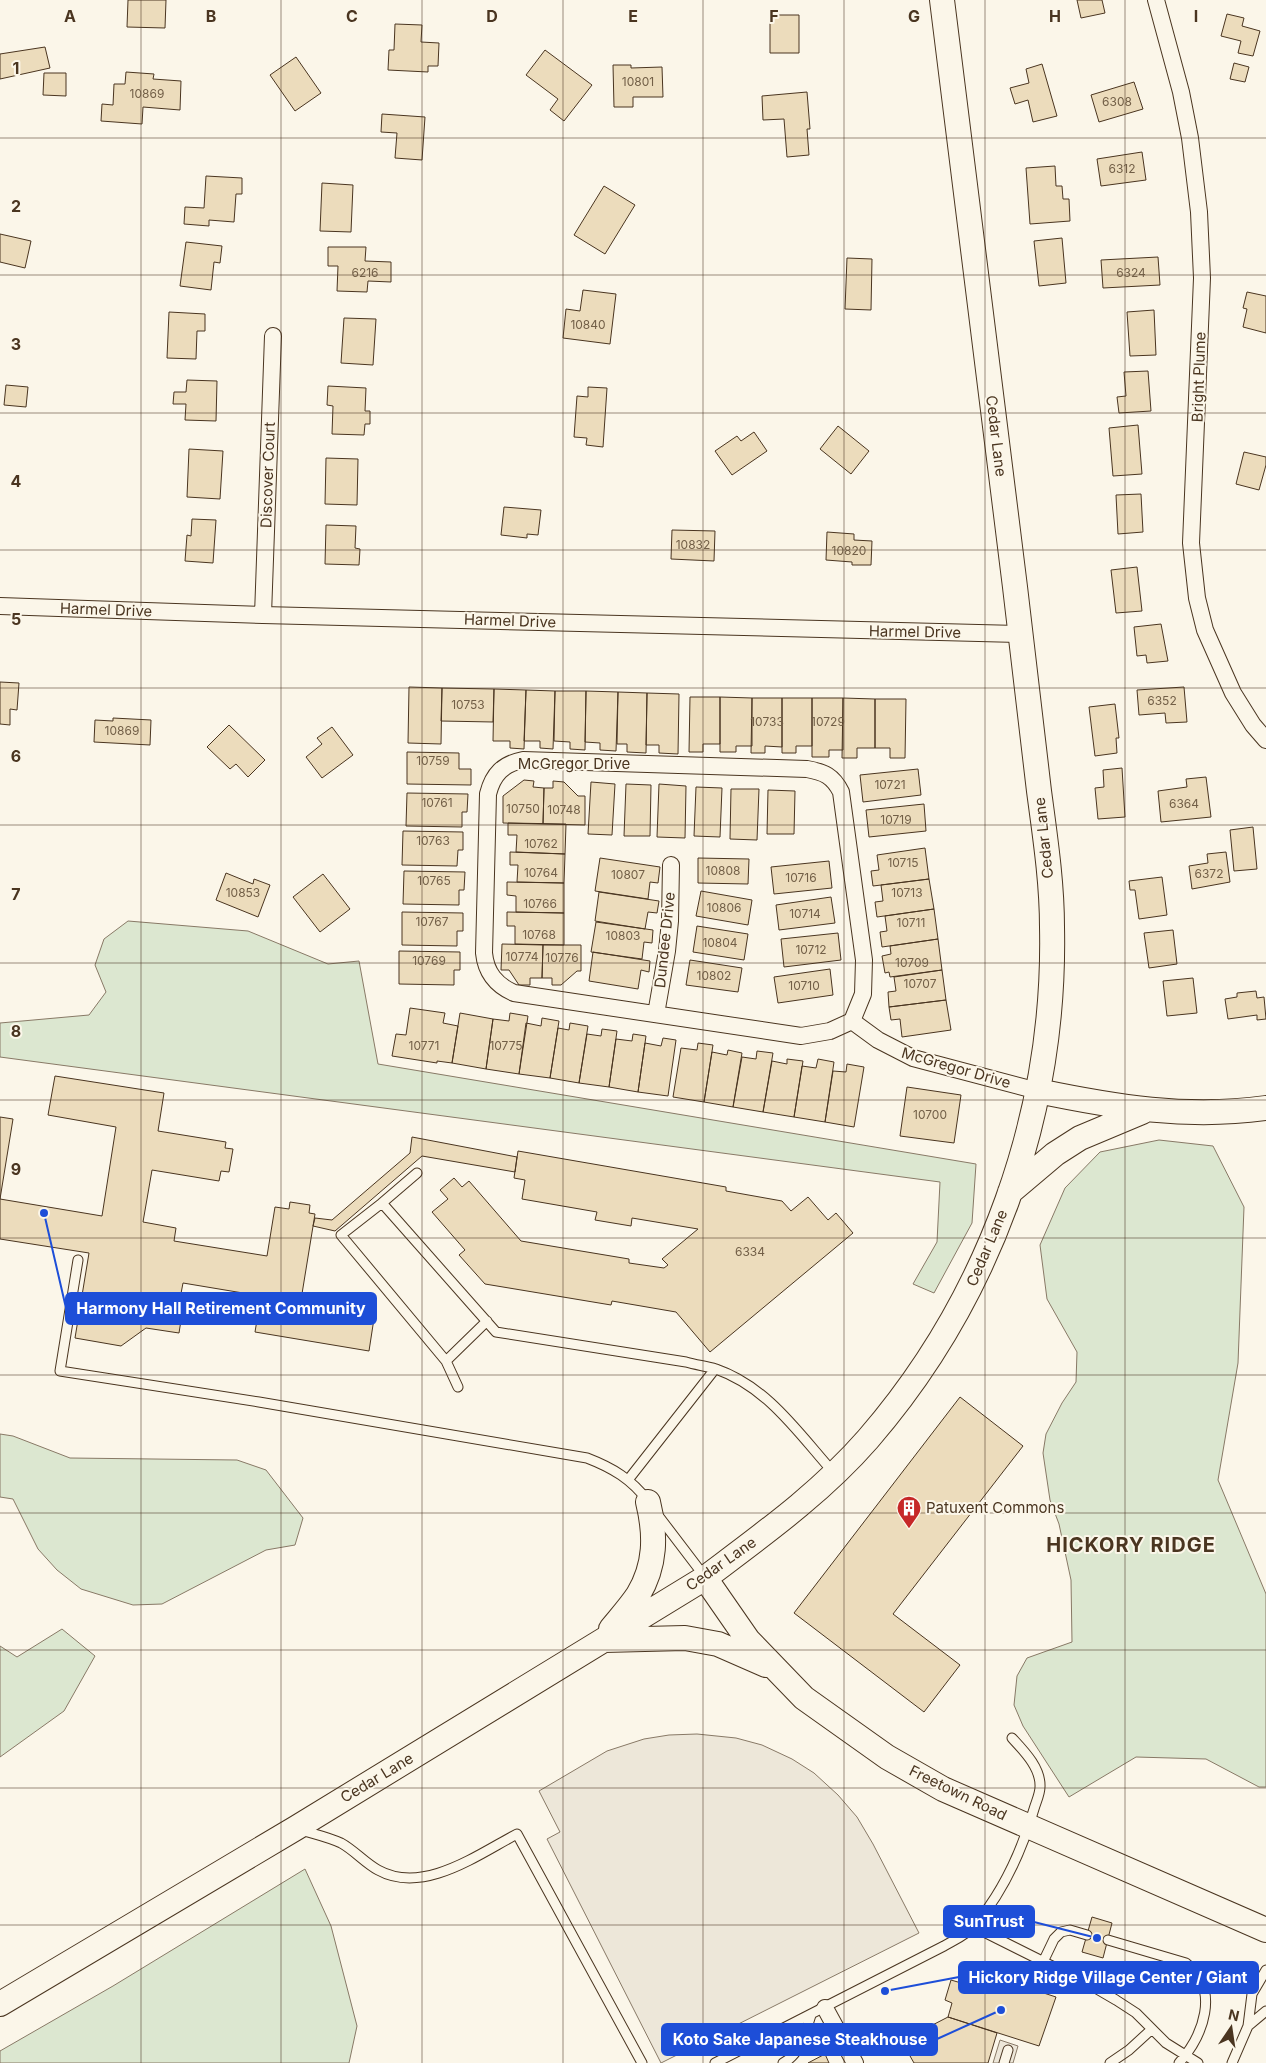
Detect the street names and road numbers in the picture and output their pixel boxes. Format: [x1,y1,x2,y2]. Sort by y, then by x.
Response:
street label: Bright Plume [1187,331,1210,423]
street label: Cedar Lane [982,394,1011,478]
street label: Discover Court [256,422,279,528]
street label: Harmel Drive [60,598,153,621]
street label: Harmel Drive [464,609,557,632]
street label: Harmel Drive [869,621,961,642]
street label: McGregor Drive [518,754,630,773]
street label: Cedar Lane [1030,796,1057,880]
street label: Dundee Drive [650,891,679,989]
street label: McGregor Drive [899,1043,1013,1092]
street label: Cedar Lane [962,1206,1011,1289]
street label: Cedar Lane [682,1532,760,1595]
street label: Cedar Lane [337,1748,417,1807]
street label: Freetown Road [906,1761,1010,1824]

